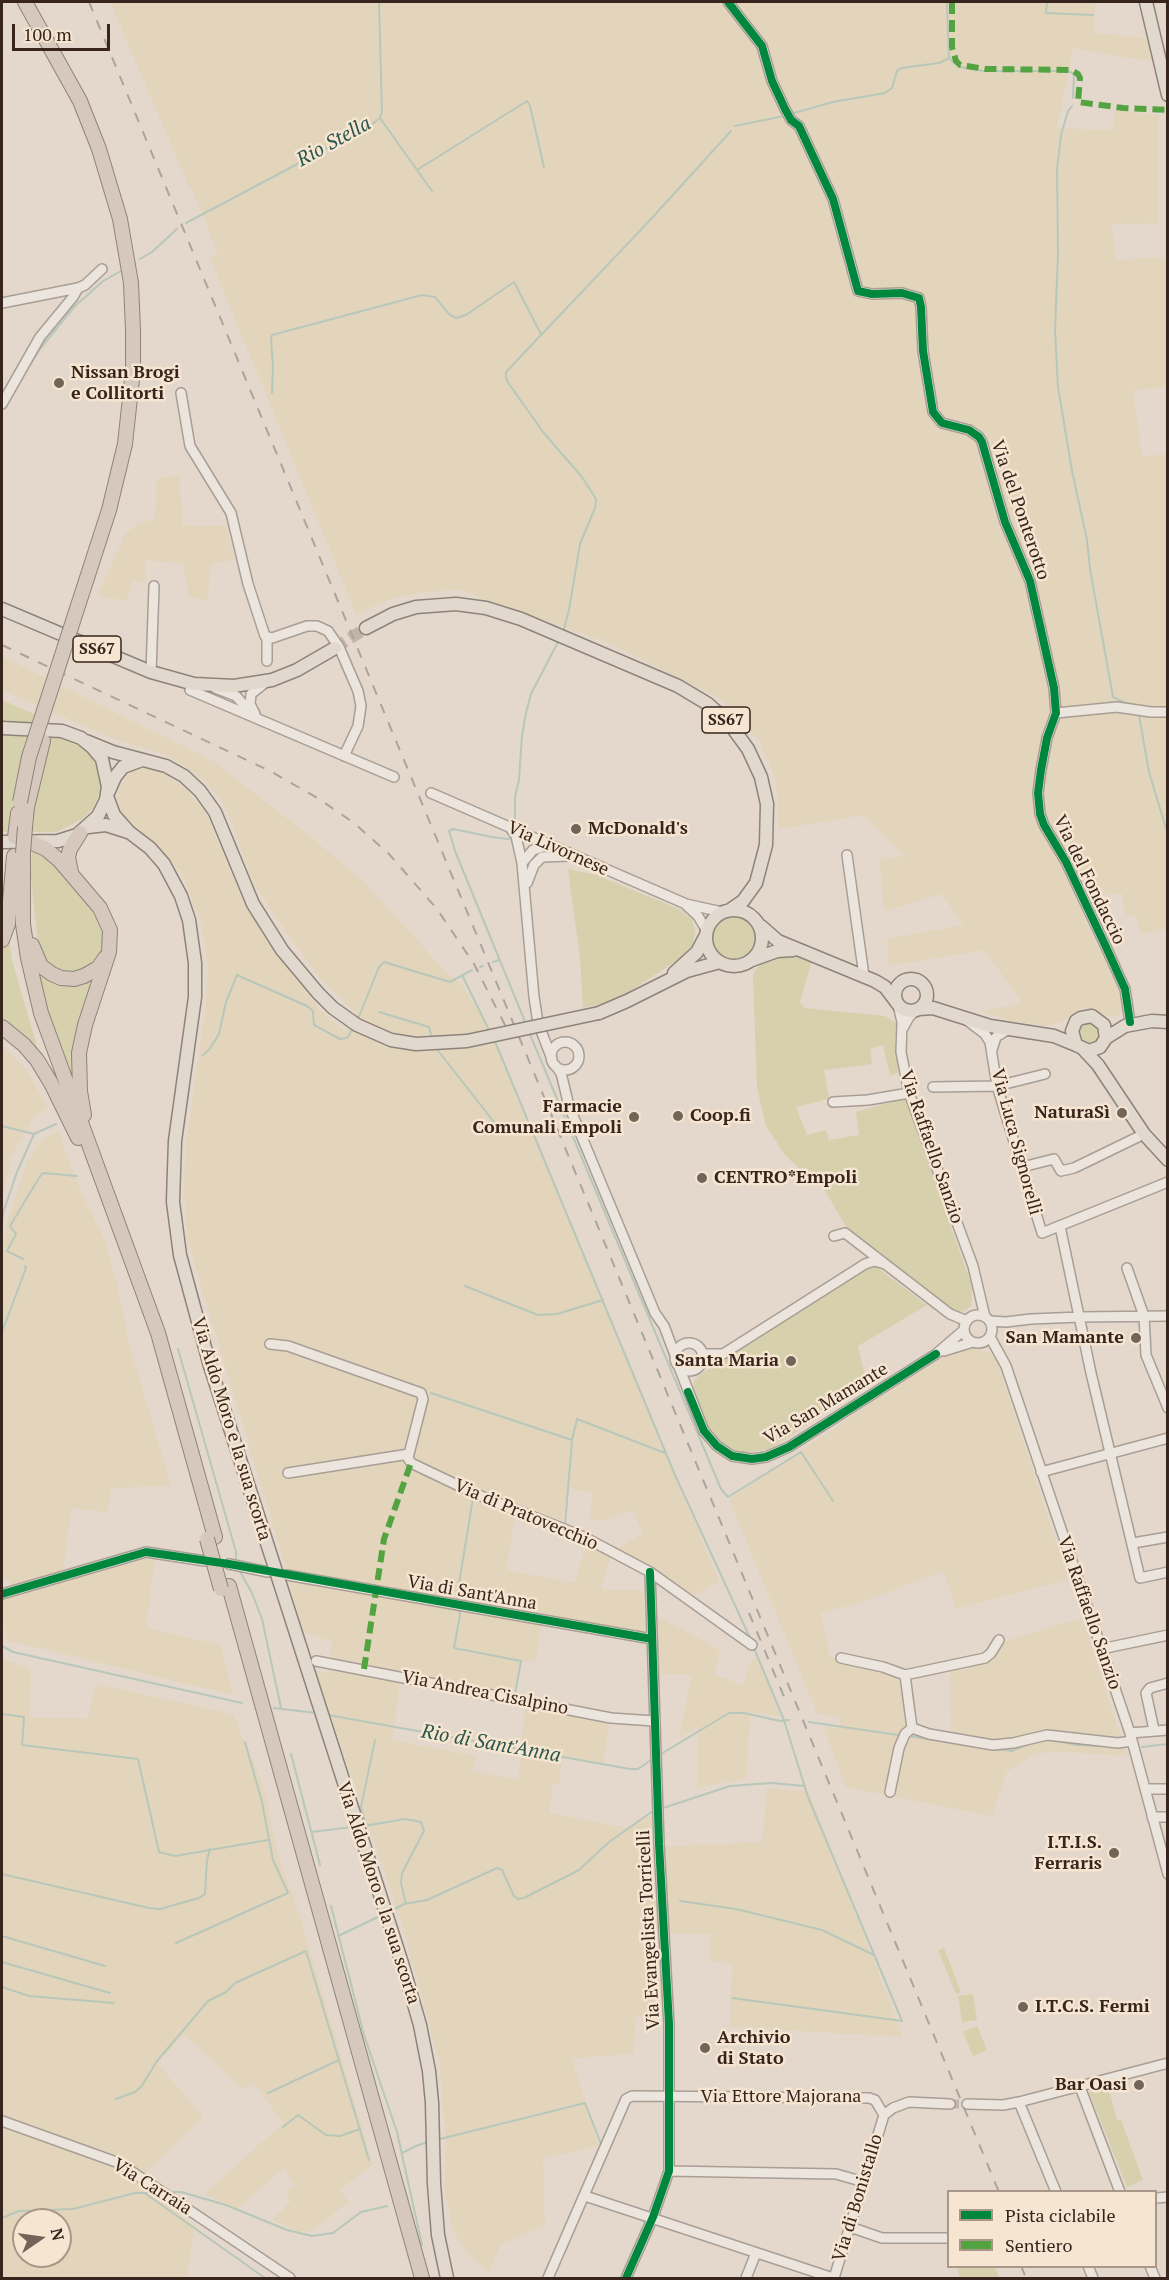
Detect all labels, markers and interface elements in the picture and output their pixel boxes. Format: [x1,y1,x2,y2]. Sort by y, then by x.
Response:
scale bar [15,12,112,50]
text: 100 m [23,22,72,46]
water label: Rio Stella [293,112,375,172]
place label: Nissan Brogi e Collitorti [71,362,180,404]
marker: Nissan Brogi e Collitorti [52,376,66,390]
street label: Via del Ponterotto [986,437,1054,583]
road number: SS67 [73,636,121,662]
road number: SS67 [702,707,750,733]
street label: Via del Fondaccio [1048,812,1130,948]
street label: Via Livornese [504,817,612,881]
place label: McDonald's [588,818,688,840]
marker: McDonald's [569,822,583,836]
street label: Via Luca Signorelli [986,1066,1046,1218]
street label: Via Raffaello Sanzio [895,1067,967,1227]
place label: Farmacie Comunali Empoli [473,1096,622,1138]
place label: NaturaSì [1034,1102,1110,1124]
place label: Coop.fi [690,1105,751,1127]
marker: NaturaSì [1115,1106,1129,1120]
marker: Coop.fi [671,1109,685,1123]
marker: Farmacie Comunali Empoli [627,1110,641,1124]
place label: CENTRO*Empoli [714,1167,857,1189]
marker: CENTRO*Empoli [695,1171,709,1185]
street label: Via Aldo Moro e la sua scorta [187,1315,275,1543]
place label: San Mamante [1006,1327,1124,1349]
marker: San Mamante [1129,1331,1143,1345]
place label: Santa Maria [675,1350,779,1372]
marker: Santa Maria [784,1354,798,1368]
street label: Via San Mamante [760,1358,892,1450]
street label: Via di Pratovecchio [451,1475,601,1555]
street label: Via Raffaello Sanzio [1053,1533,1125,1693]
street label: Via di Sant'Anna [406,1571,538,1615]
street label: Via Andrea Cisalpino [400,1666,570,1720]
water label: Rio di Sant'Anna [419,1720,563,1768]
street label: Via Aldo Moro e la sua scorta [332,1779,424,2007]
street label: Via Evangelista Torricelli [633,1829,665,2031]
place label: I.T.I.S. Ferraris [1035,1832,1102,1874]
marker: I.T.I.S. Ferraris [1107,1846,1121,1860]
place label: I.T.C.S. Fermi [1035,1996,1150,2018]
marker: I.T.C.S. Fermi [1016,2000,1030,2014]
place label: Archivio di Stato [717,2027,790,2070]
marker: Archivio di Stato [698,2041,712,2055]
place label: Bar Oasi [1055,2074,1127,2096]
marker: Bar Oasi [1132,2078,1146,2092]
street label: Via Ettore Majorana [701,2086,861,2108]
street label: Via di Bonistallo [828,2132,888,2264]
street label: Via Carraia [108,2154,196,2220]
legend [947,2190,1157,2268]
text: Pista ciclabile [1005,2203,1115,2227]
north arrow [12,2208,72,2268]
text: N [46,2226,70,2243]
text: Sentiero [1005,2233,1072,2257]

